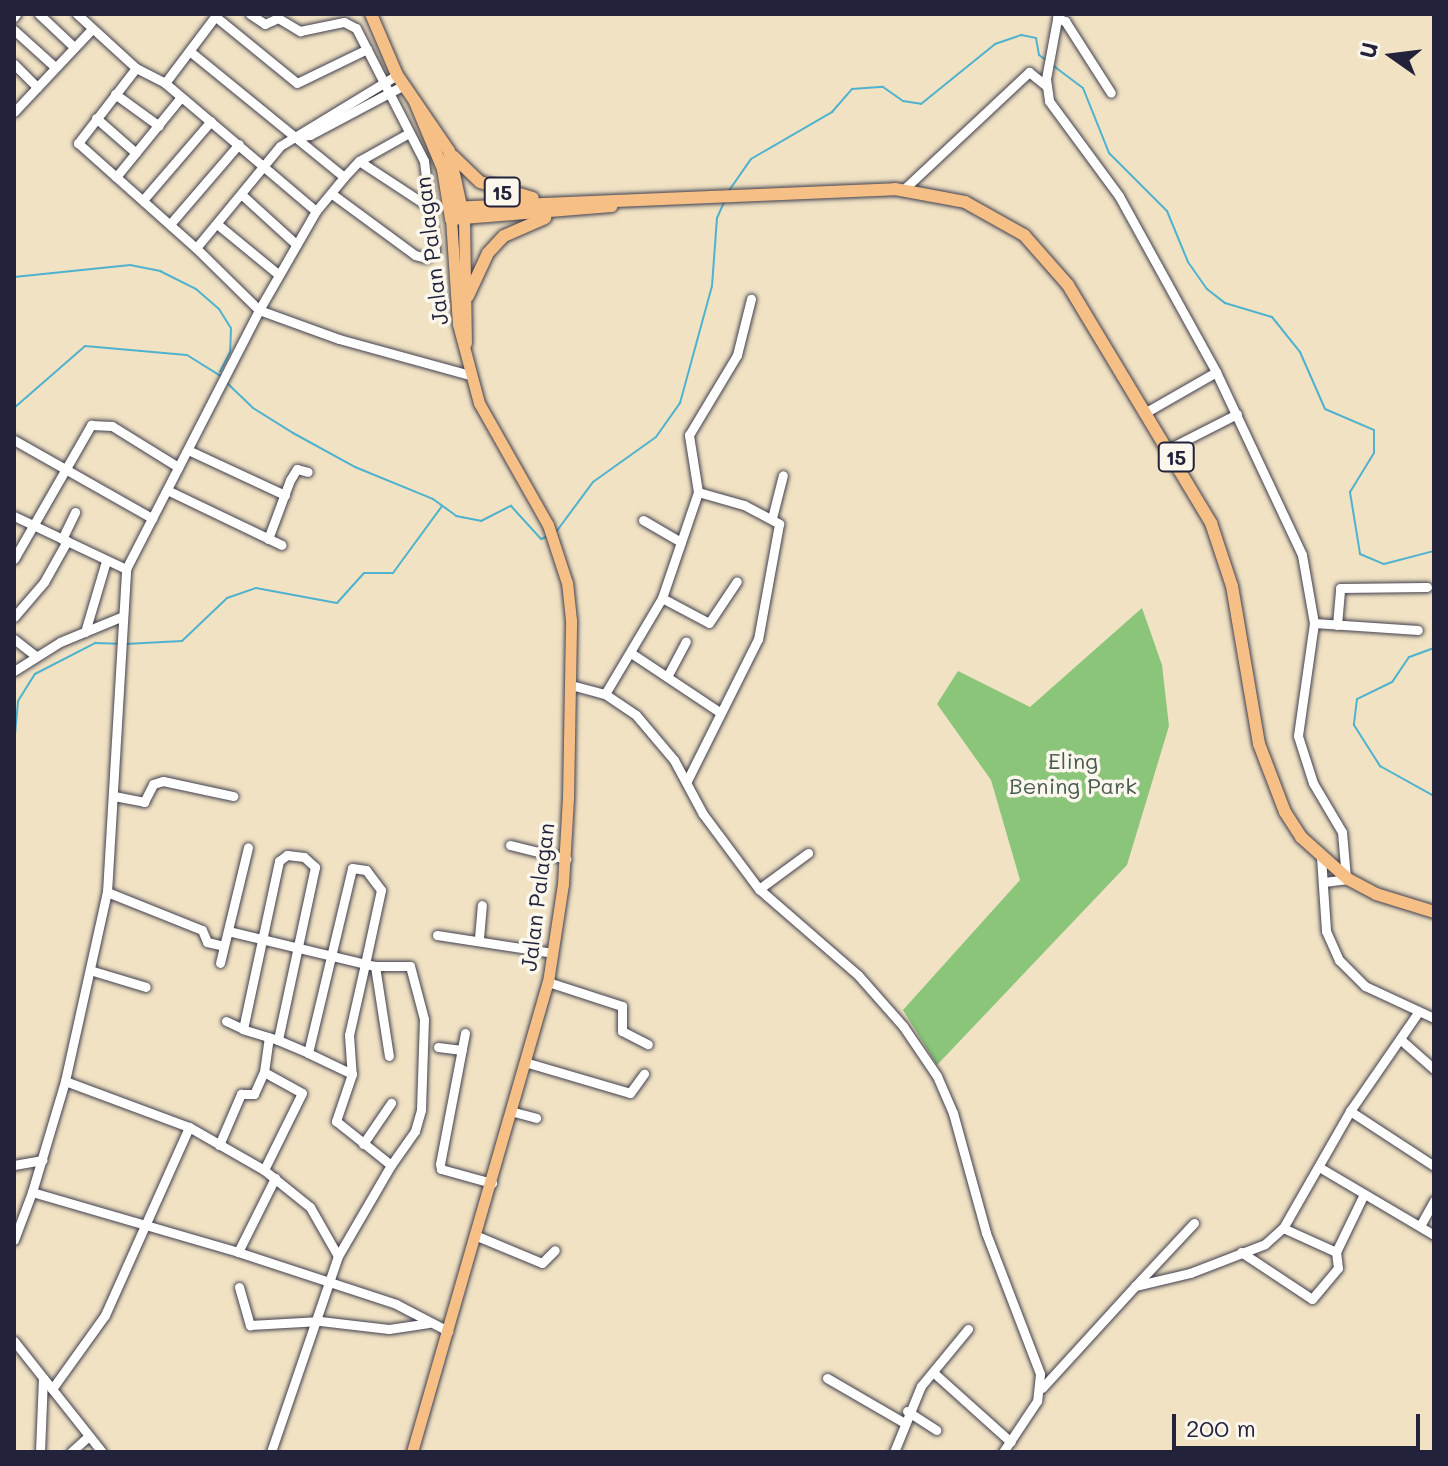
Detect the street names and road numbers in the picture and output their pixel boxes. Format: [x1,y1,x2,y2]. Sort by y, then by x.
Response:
street label: Jalan Palagan [409,175,453,327]
road number: 15 [482,176,522,208]
road number: 15 [1156,441,1196,473]
street label: Jalan Palagan [515,821,559,973]

